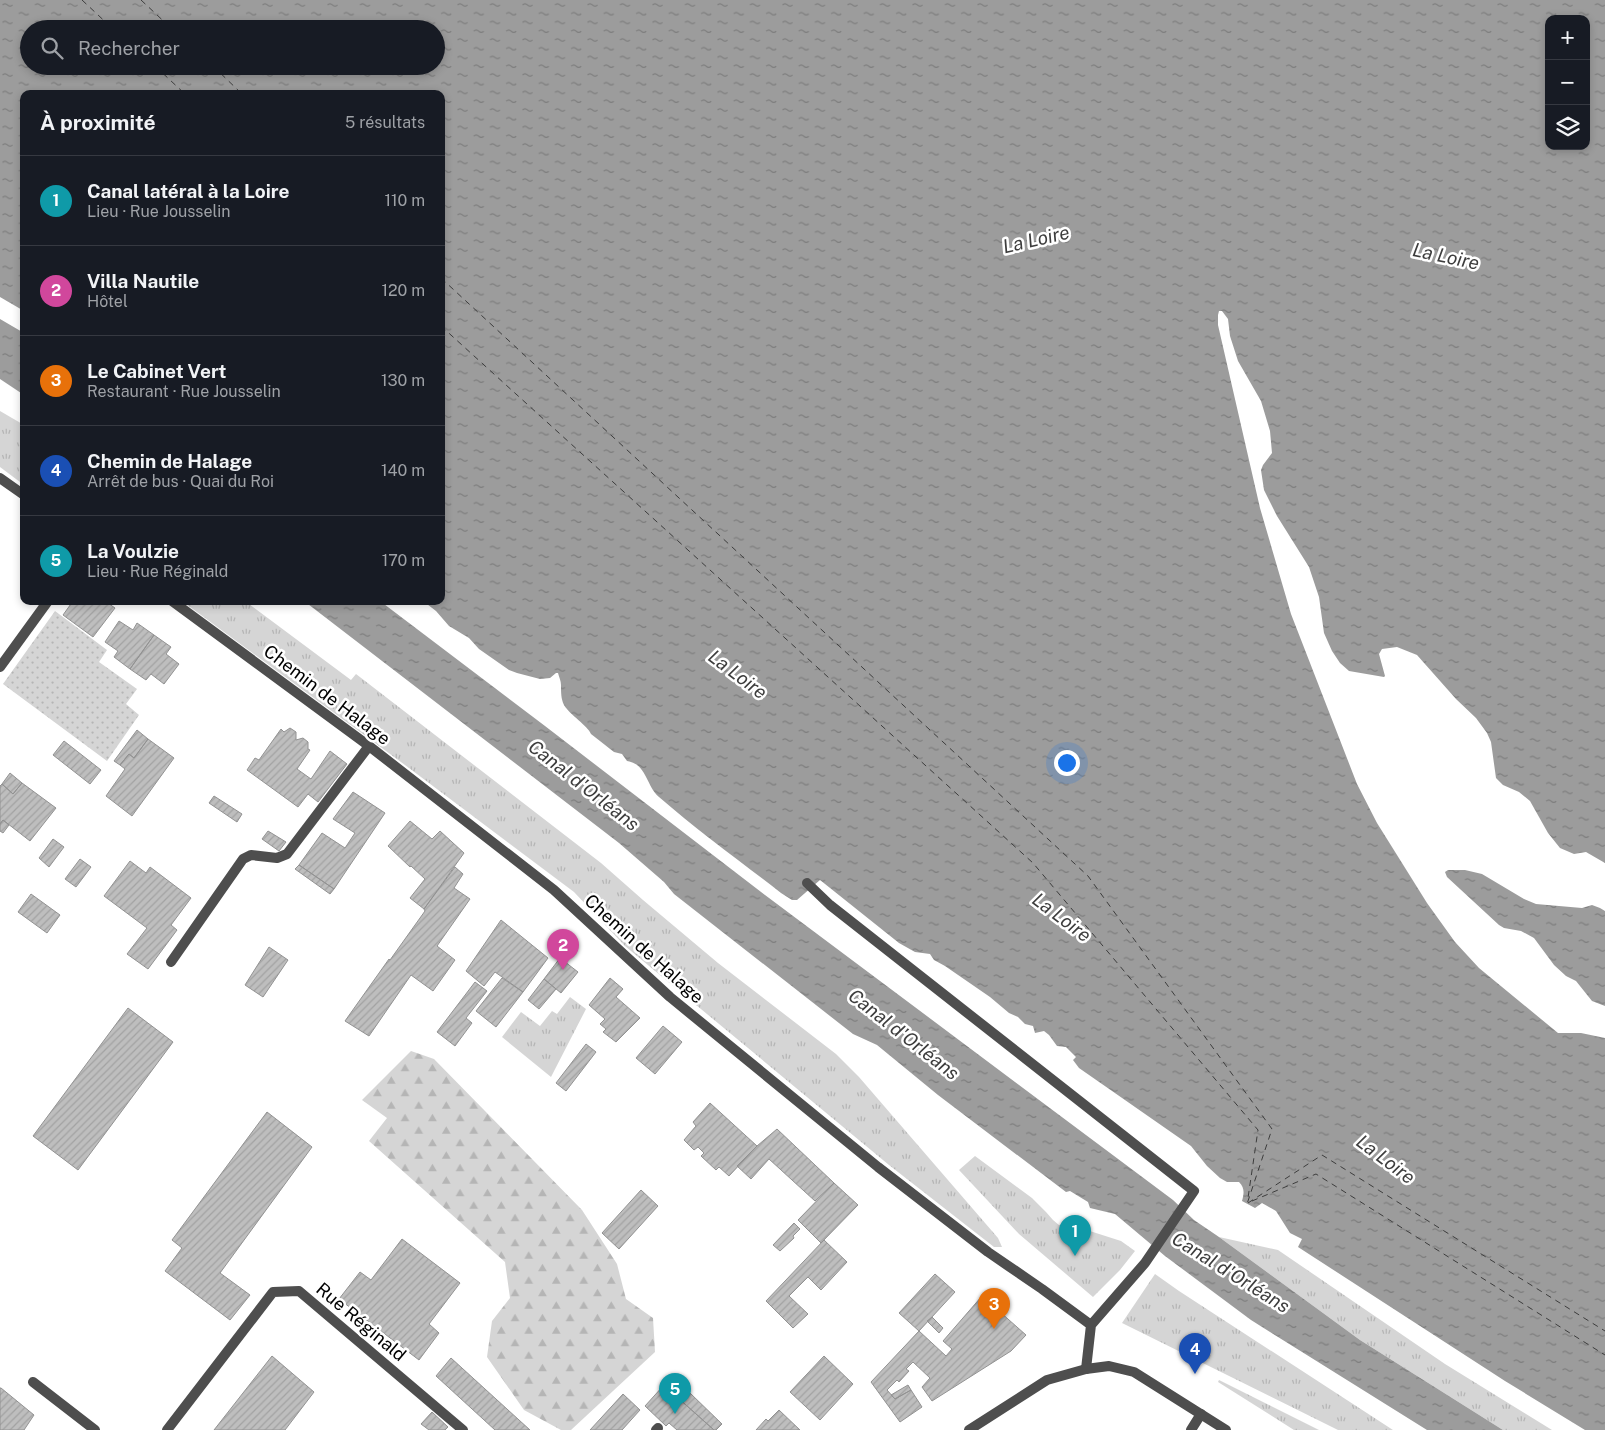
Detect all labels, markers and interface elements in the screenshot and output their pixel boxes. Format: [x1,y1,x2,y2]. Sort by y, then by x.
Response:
map controls [1545,15,1590,150]
button: + [1545,15,1590,60]
search box [20,20,445,75]
icon: search [38,34,66,62]
text: Rechercher [78,37,180,59]
button: − [1545,60,1590,105]
button: layers [1545,105,1590,150]
text: À proximité [40,110,156,135]
text: 5 résultats [345,113,425,132]
text: Canal latéral à la Loire [87,180,290,202]
text: 1 [53,191,59,210]
text: 110 m [384,191,425,210]
text: Lieu · Rue Jousselin [87,202,231,221]
water label: La Loire [1001,221,1071,257]
water label: La Loire [1411,238,1481,274]
text: Villa Nautile [87,270,199,292]
text: 2 [51,281,61,300]
text: 120 m [381,281,425,300]
text: Hôtel [87,292,128,311]
text: Le Cabinet Vert [87,360,227,382]
text: 3 [51,371,61,390]
text: 130 m [381,371,425,390]
text: Restaurant · Rue Jousselin [87,382,281,401]
text: Chemin de Halage [87,450,252,472]
text: 4 [51,461,61,480]
text: 140 m [381,461,425,480]
text: Arrêt de bus · Quai du Roi [87,472,274,491]
text: La Voulzie [87,540,179,562]
text: 5 [51,551,61,570]
text: 170 m [382,551,425,570]
text: Lieu · Rue Réginald [87,562,228,581]
street label: Chemin de Halage [260,640,395,749]
water label: La Loire [704,645,772,703]
water label: Canal d'Orléans [524,735,644,835]
your location [1054,750,1080,776]
water label: La Loire [1028,888,1096,946]
street label: Chemin de Halage [580,890,708,1008]
pin: 2 [547,929,579,970]
water label: Canal d'Orléans [844,984,964,1084]
water label: La Loire [1352,1130,1420,1188]
pin: 1 [1059,1215,1091,1256]
water label: Canal d'Orléans [1168,1227,1294,1317]
street label: Rue Réginald [312,1278,411,1365]
pin: 3 [978,1288,1010,1329]
pin: 4 [1179,1333,1211,1374]
pin: 5 [659,1373,691,1414]

